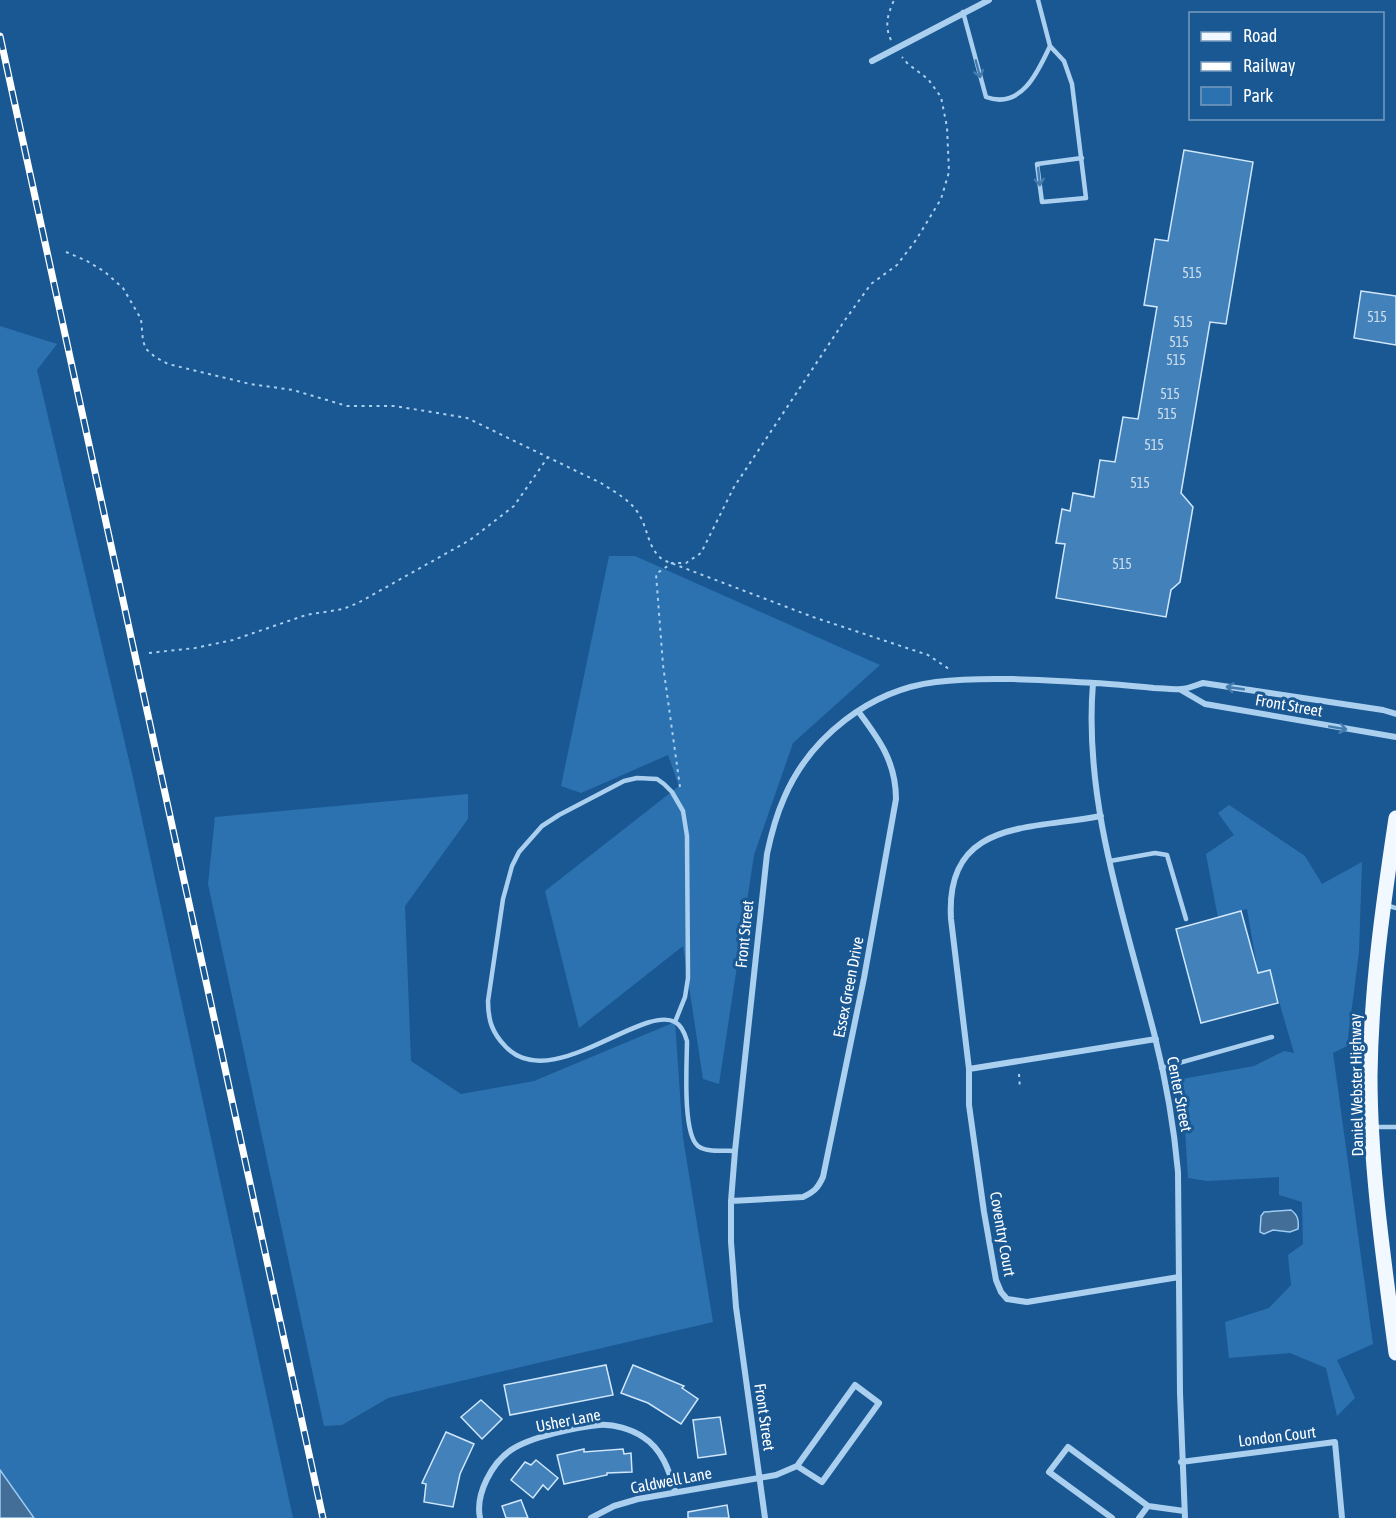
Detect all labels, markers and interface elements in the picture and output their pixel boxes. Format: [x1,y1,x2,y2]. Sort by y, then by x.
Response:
legend [1189,12,1384,120]
text: Road [1243,25,1277,46]
text: Railway [1243,55,1295,76]
one-way arrow [973,59,985,78]
text: Park [1243,85,1273,106]
one-way arrow [1034,167,1045,187]
house number: 515 [1182,265,1202,281]
house number: 515 [1367,309,1387,325]
house number: 515 [1173,314,1193,330]
house number: 515 [1169,334,1189,350]
house number: 515 [1166,352,1186,368]
house number: 515 [1160,386,1180,402]
house number: 515 [1157,406,1177,422]
house number: 515 [1144,437,1164,453]
house number: 515 [1130,475,1150,491]
house number: 515 [1112,556,1132,572]
one-way arrow [1225,683,1245,694]
street label: Front Street [1254,690,1324,720]
one-way arrow [1328,723,1348,734]
street label: Front Street [731,899,757,969]
street label: Essex Green Drive [829,935,867,1039]
street label: Daniel Webster Highway [1346,1013,1367,1157]
street label: Center Street [1164,1055,1196,1133]
street label: Coventry Court [986,1190,1019,1278]
street label: Front Street [751,1382,779,1452]
street label: Usher Lane [534,1405,602,1435]
street label: London Court [1237,1422,1317,1450]
street label: Caldwell Lane [629,1463,713,1497]

